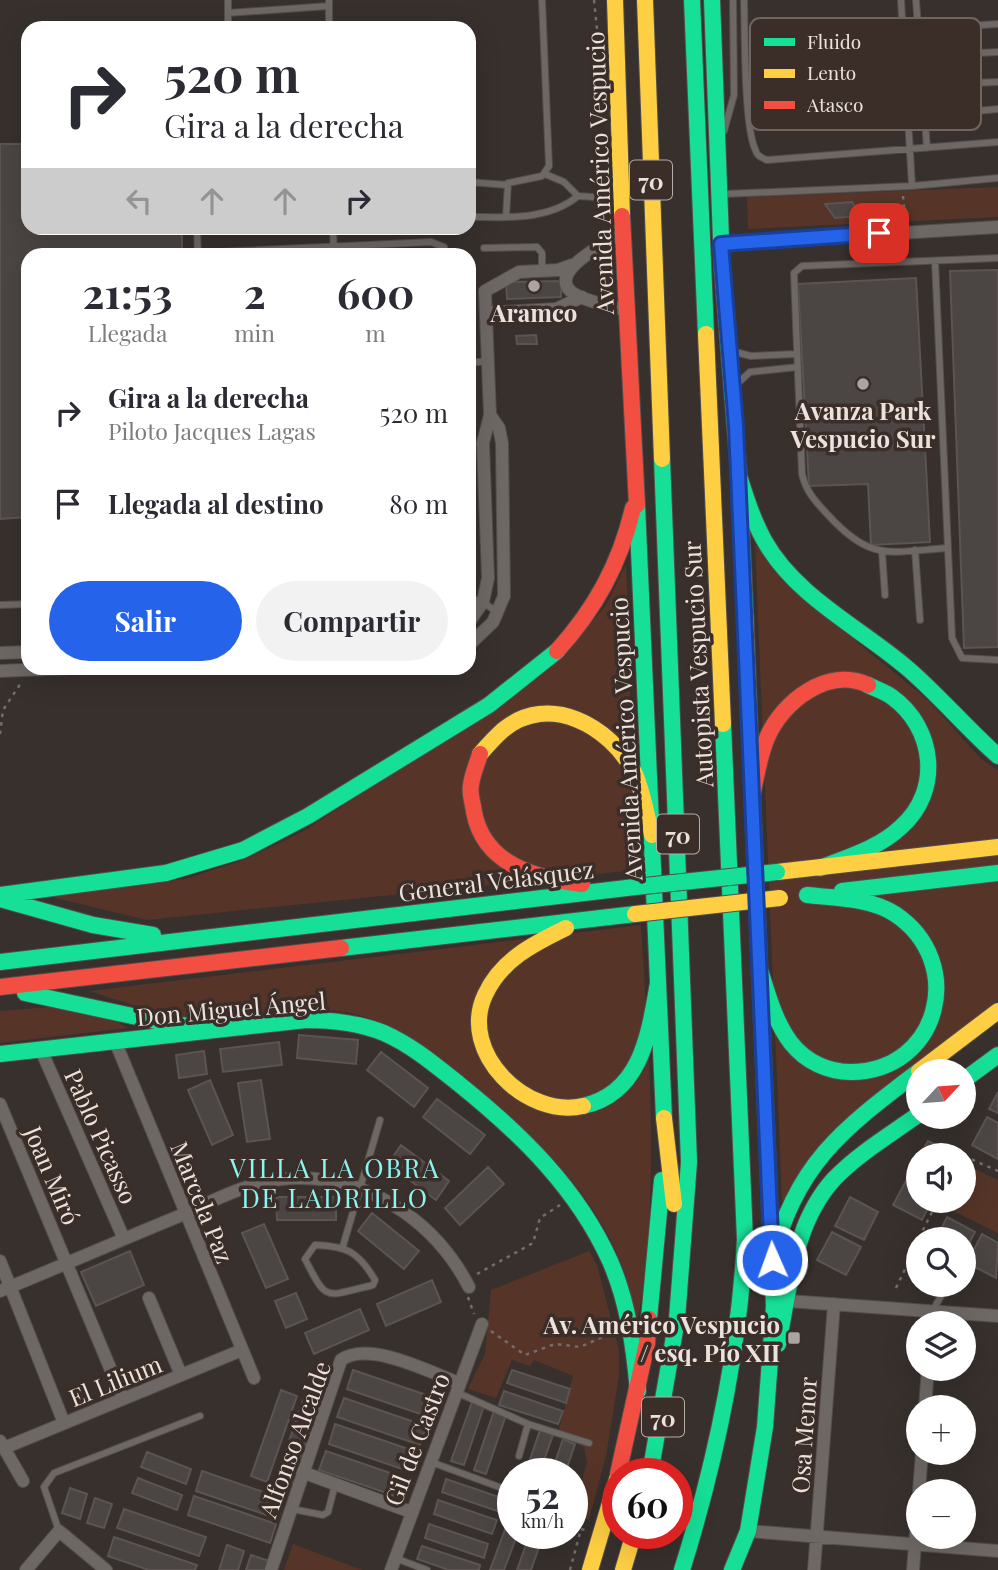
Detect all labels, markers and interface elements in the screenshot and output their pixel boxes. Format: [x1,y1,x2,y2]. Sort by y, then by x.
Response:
legend [750,18,981,130]
text: Fluido [807,28,861,54]
street label: Avenida Américo Vespucio [578,31,620,316]
text: 520 m [164,40,300,105]
icon: right [49,49,140,140]
text: Lento [807,59,856,85]
text: Atasco [806,91,863,117]
text: Gira a la derecha [164,103,404,146]
road number: 70 [630,160,672,200]
icon: left [120,182,158,220]
icon: ahead [193,182,231,220]
icon: ahead [266,182,304,220]
icon: right [339,182,377,220]
pin [849,203,909,263]
icon: arrive [860,214,898,252]
text: 21:53 [83,264,173,320]
text: 2 [244,264,266,320]
text: 600 [337,264,414,320]
marker: Aramco [526,278,542,294]
place label: Aramco [490,296,577,328]
text: Llegada [88,317,167,348]
text: min [234,317,275,348]
text: m [365,317,386,348]
marker: Avanza Park Vespucio Sur [855,376,871,392]
text: Gira a la derecha [108,380,309,415]
icon: right [49,394,87,432]
place label: Avanza Park Vespucio Sur [790,394,936,454]
text: 520 m [380,395,448,430]
text: Piloto Jacques Lagas [108,415,316,446]
icon: arrive [49,485,87,523]
text: Llegada al destino [108,486,324,521]
text: 80 m [389,486,448,521]
street label: Autopista Vespucio Sur [675,540,719,789]
button: Salir [49,581,242,661]
button: Compartir [256,581,448,661]
street label: Avenida Américo Vespucio [602,597,648,882]
road number: 70 [657,814,699,854]
street label: General Velásquez [397,852,595,908]
street label: Don Miguel Ángel [135,984,327,1032]
north arrow [906,1059,976,1129]
map controls [906,1059,976,1549]
street label: Pablo Picasso [58,1064,146,1208]
street label: Joan Miró [18,1120,88,1229]
street label: Marcela Paz [164,1136,242,1268]
button: sound [906,1143,976,1213]
district label: VILLA LA OBRA DE LADRILLO [228,1150,441,1215]
position arrow [735,1223,809,1297]
button: search [906,1227,976,1297]
place label: Av. Américo Vespucio / esq. Pío XII [543,1308,780,1368]
button: layers [906,1311,976,1381]
marker: Av. Américo Vespucio / esq. Pío XII [786,1330,802,1346]
street label: El Lilium [64,1347,166,1413]
street label: Alfonso Alcalde [251,1356,337,1523]
street label: Gil de Castro [376,1368,456,1510]
street label: Osa Menor [783,1375,823,1494]
button: + [906,1395,976,1465]
road number: 70 [642,1398,684,1436]
speed limit sign: 60 [602,1458,693,1549]
text: 52 [525,1471,560,1518]
button: − [906,1479,976,1549]
text: km/h [521,1509,564,1533]

